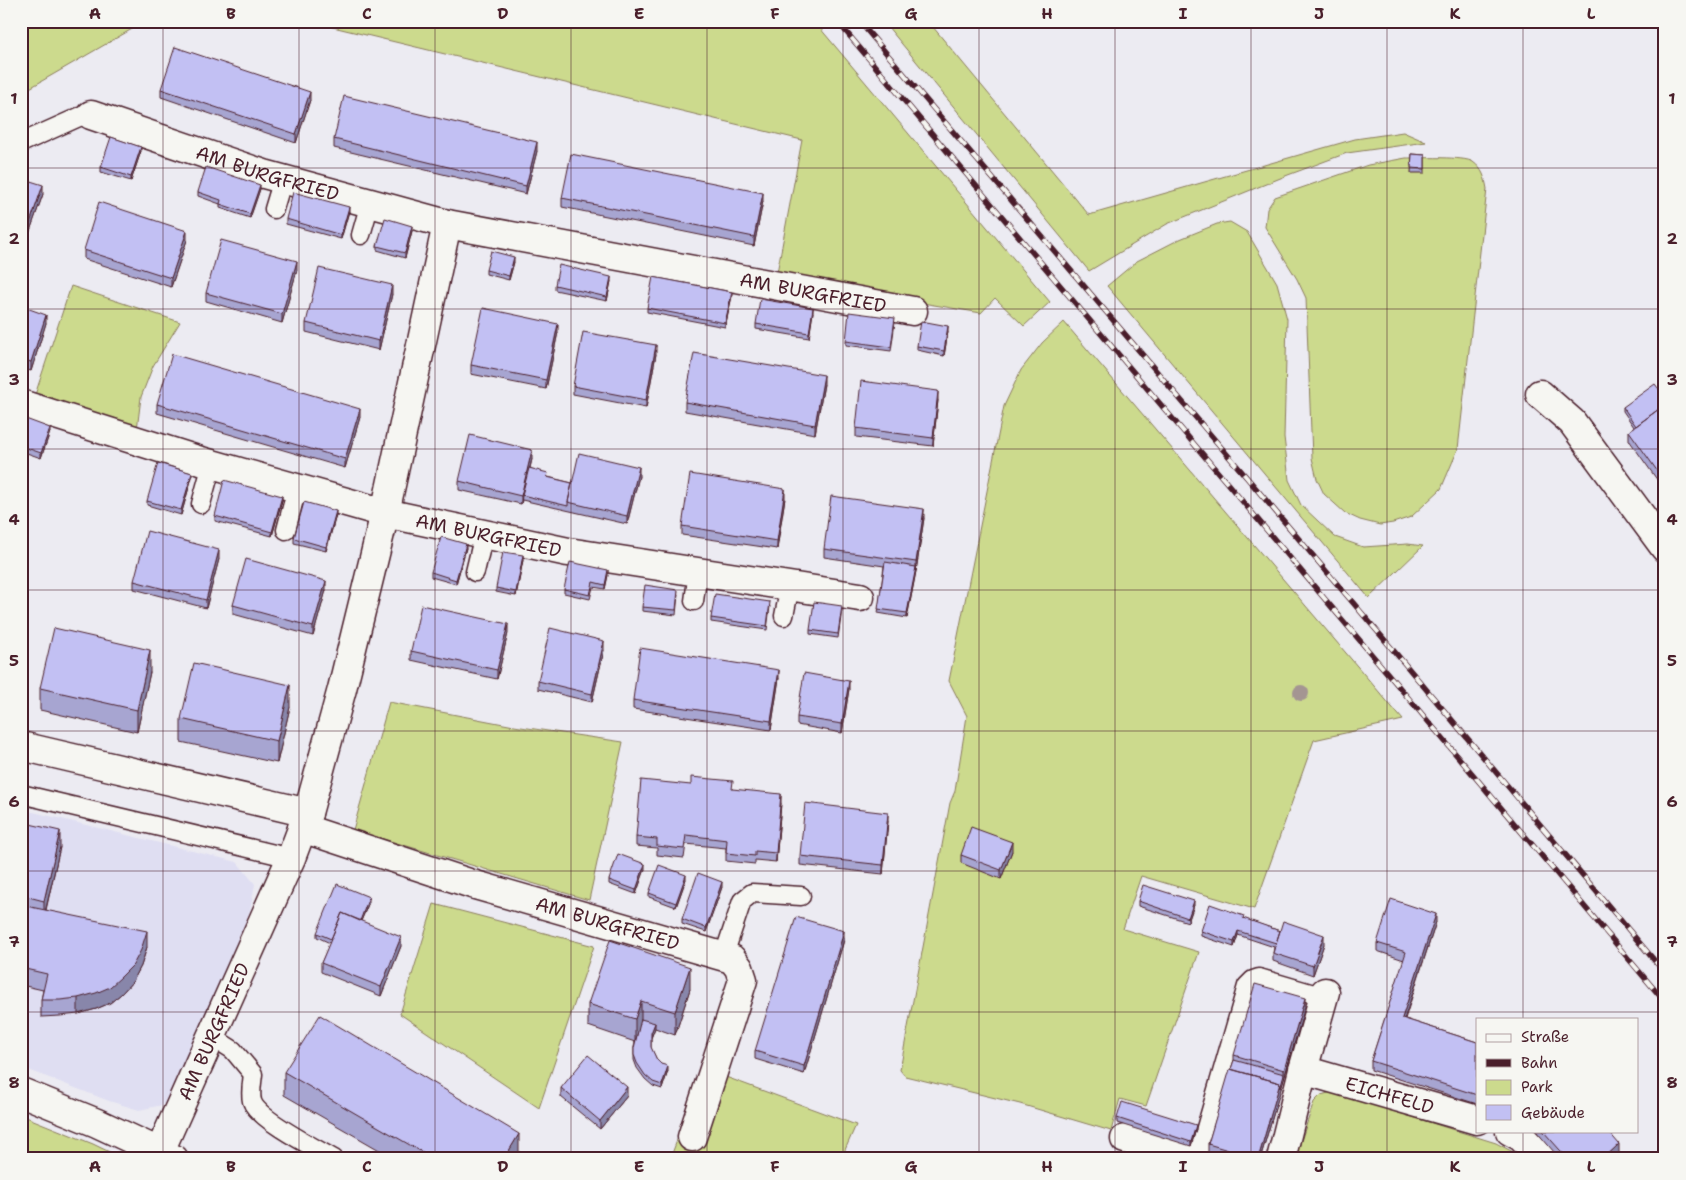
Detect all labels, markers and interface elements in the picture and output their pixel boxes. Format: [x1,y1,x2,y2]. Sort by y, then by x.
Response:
text: A [89,3,101,24]
text: B [226,3,236,24]
text: C [362,3,372,24]
text: D [497,3,509,24]
text: E [634,3,644,24]
text: F [770,3,780,24]
text: G [905,3,918,24]
text: H [1041,3,1053,24]
text: I [1179,3,1188,24]
text: J [1314,3,1324,24]
text: K [1450,3,1461,24]
text: L [1587,3,1596,24]
text: 1 [10,88,18,109]
text: 1 [1668,88,1676,109]
street label: AM BURGFRIED [193,140,342,207]
text: 2 [8,228,20,249]
text: 2 [1666,228,1678,249]
street label: AM BURGFRIED [738,267,888,319]
text: 3 [8,369,20,390]
text: 3 [1666,369,1678,390]
street label: AM BURGFRIED [413,508,564,563]
text: 4 [8,509,20,530]
text: 4 [1666,509,1678,530]
text: 5 [9,650,19,671]
text: 5 [1667,650,1677,671]
text: 6 [8,791,20,812]
text: 6 [1666,791,1678,812]
street label: AM BURGFRIED [532,891,682,956]
text: 7 [8,931,20,952]
text: 7 [1666,931,1678,952]
street label: AM BURGFRIED [172,959,256,1105]
legend [1476,1018,1638,1132]
text: Straße [1521,1027,1569,1047]
text: Bahn [1521,1053,1557,1073]
street label: EICHFELD [1342,1071,1437,1120]
text: 8 [8,1072,20,1093]
text: 8 [1666,1072,1678,1093]
text: Park [1521,1077,1553,1097]
text: Gebäude [1521,1103,1585,1123]
text: A [89,1156,101,1177]
text: B [226,1156,236,1177]
text: C [362,1156,372,1177]
text: D [497,1156,509,1177]
text: E [634,1156,644,1177]
text: F [770,1156,780,1177]
text: G [905,1156,918,1177]
text: H [1041,1156,1053,1177]
text: I [1179,1156,1188,1177]
text: J [1314,1156,1324,1177]
text: K [1450,1156,1461,1177]
text: L [1587,1156,1596,1177]

